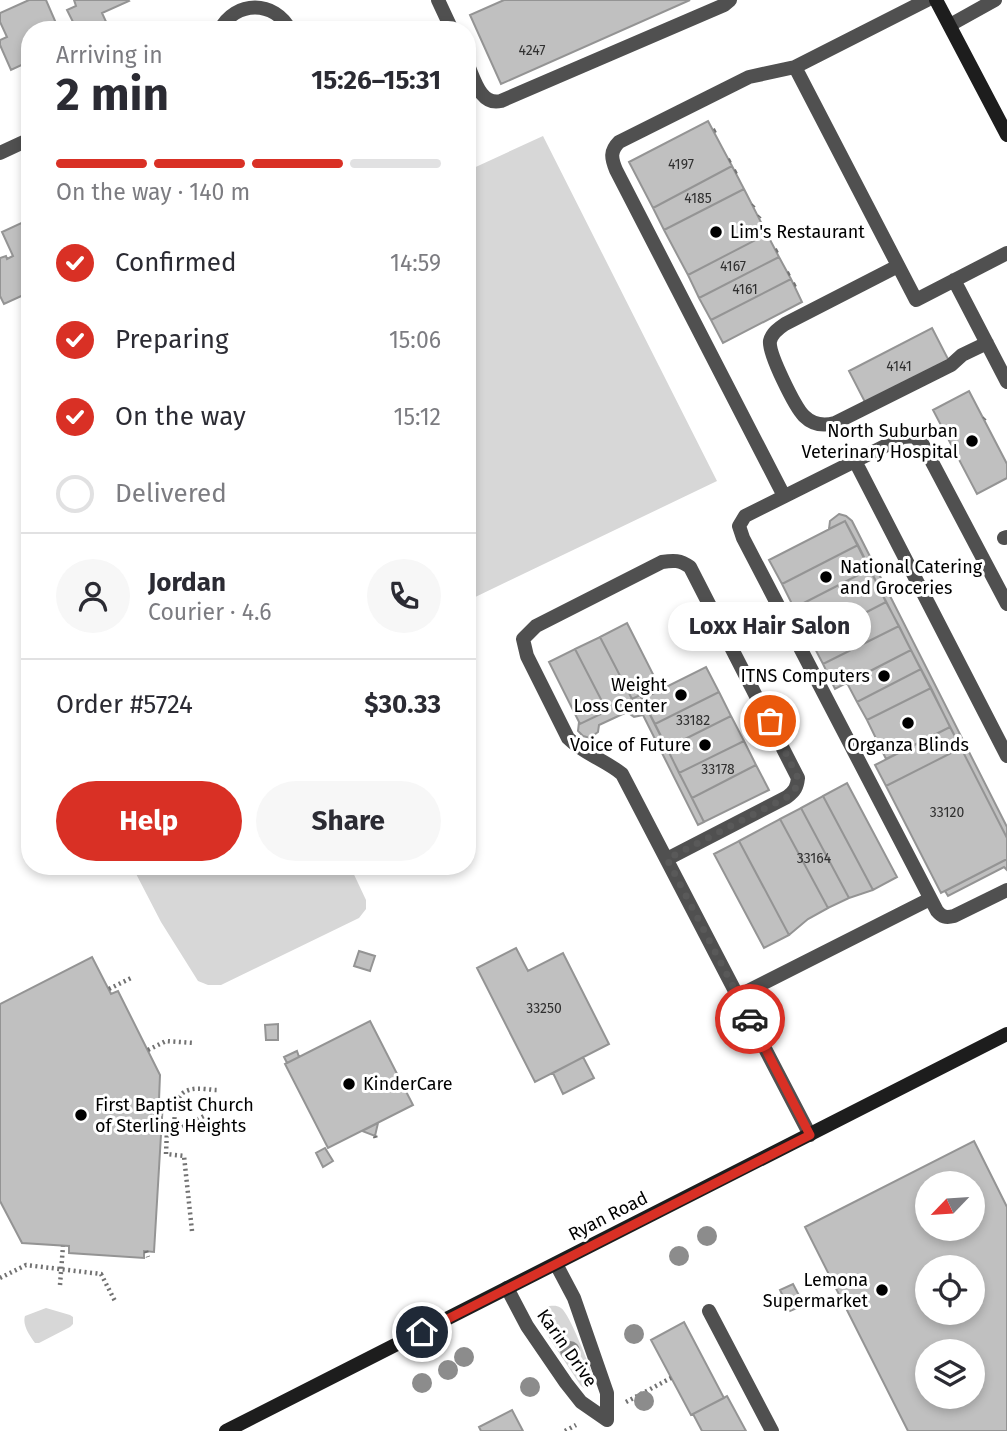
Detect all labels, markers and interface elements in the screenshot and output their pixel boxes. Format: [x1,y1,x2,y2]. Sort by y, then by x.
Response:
text: Arriving in [56,41,163,69]
house number: 4247 [518,42,546,59]
text: 15:26–15:31 [311,65,441,96]
text: 2 min [56,67,169,122]
house number: 4197 [668,156,694,173]
text: On the way · 140 m [56,178,250,206]
house number: 4185 [684,190,712,207]
place label: Lim's Restaurant [730,221,865,243]
marker: Lim's Restaurant [708,224,724,240]
icon: check [56,244,94,282]
text: Confirmed [115,247,236,278]
text: 14:59 [390,249,441,277]
house number: 4167 [720,258,746,275]
house number: 4161 [732,281,758,298]
icon: check [56,321,94,359]
text: Preparing [115,324,228,355]
text: 15:06 [389,326,441,354]
house number: 4141 [886,358,912,375]
icon: check [56,398,94,436]
text: On the way [115,401,246,432]
text: 15:12 [394,403,441,431]
place label: North Suburban Veterinary Hospital [801,420,958,463]
marker: North Suburban Veterinary Hospital [964,433,980,449]
text: Delivered [115,478,227,509]
place label: National Catering and Groceries [840,556,983,599]
button: person [56,559,130,633]
button: phone [367,559,441,633]
text: Jordan [148,567,226,598]
marker: National Catering and Groceries [818,569,834,585]
text: Courier · 4.6 [148,598,272,626]
callout: Loxx Hair Salon [668,602,872,651]
text: Loxx Hair Salon [689,612,850,640]
place label: ITNS Computers [741,665,870,687]
marker: ITNS Computers [876,668,892,684]
place label: Weight Loss Center [574,674,667,717]
marker: Weight Loss Center [673,687,689,703]
text: Order #5724 [56,689,193,720]
text: $30.33 [364,689,441,720]
pin [740,691,800,751]
icon: bag [751,702,789,740]
house number: 33182 [676,712,710,729]
marker: Organza Blinds [900,715,916,731]
place label: Voice of Future [570,734,691,756]
place label: Organza Blinds [847,734,969,756]
marker: Voice of Future [697,737,713,753]
house number: 33178 [701,761,735,778]
button: Help [56,781,242,861]
button: Share [256,781,441,861]
house number: 33120 [930,804,964,821]
house number: 33164 [797,850,832,867]
courier [715,984,785,1054]
house number: 33250 [526,1000,562,1017]
icon: car [731,1000,769,1038]
place label: KinderCare [363,1073,453,1095]
marker: KinderCare [341,1076,357,1092]
place label: First Baptist Church of Sterling Heights [95,1094,254,1137]
marker: First Baptist Church of Sterling Heights [73,1107,89,1123]
north arrow [915,1171,985,1241]
map controls [915,1171,985,1409]
street label: Ryan Road [565,1187,651,1245]
button: locate [915,1255,985,1325]
place label: Lemona Supermarket [763,1269,868,1312]
marker: Lemona Supermarket [874,1282,890,1298]
pin [392,1302,452,1362]
street label: Karin Drive [532,1305,602,1391]
icon: home [403,1313,441,1351]
button: layers [915,1339,985,1409]

